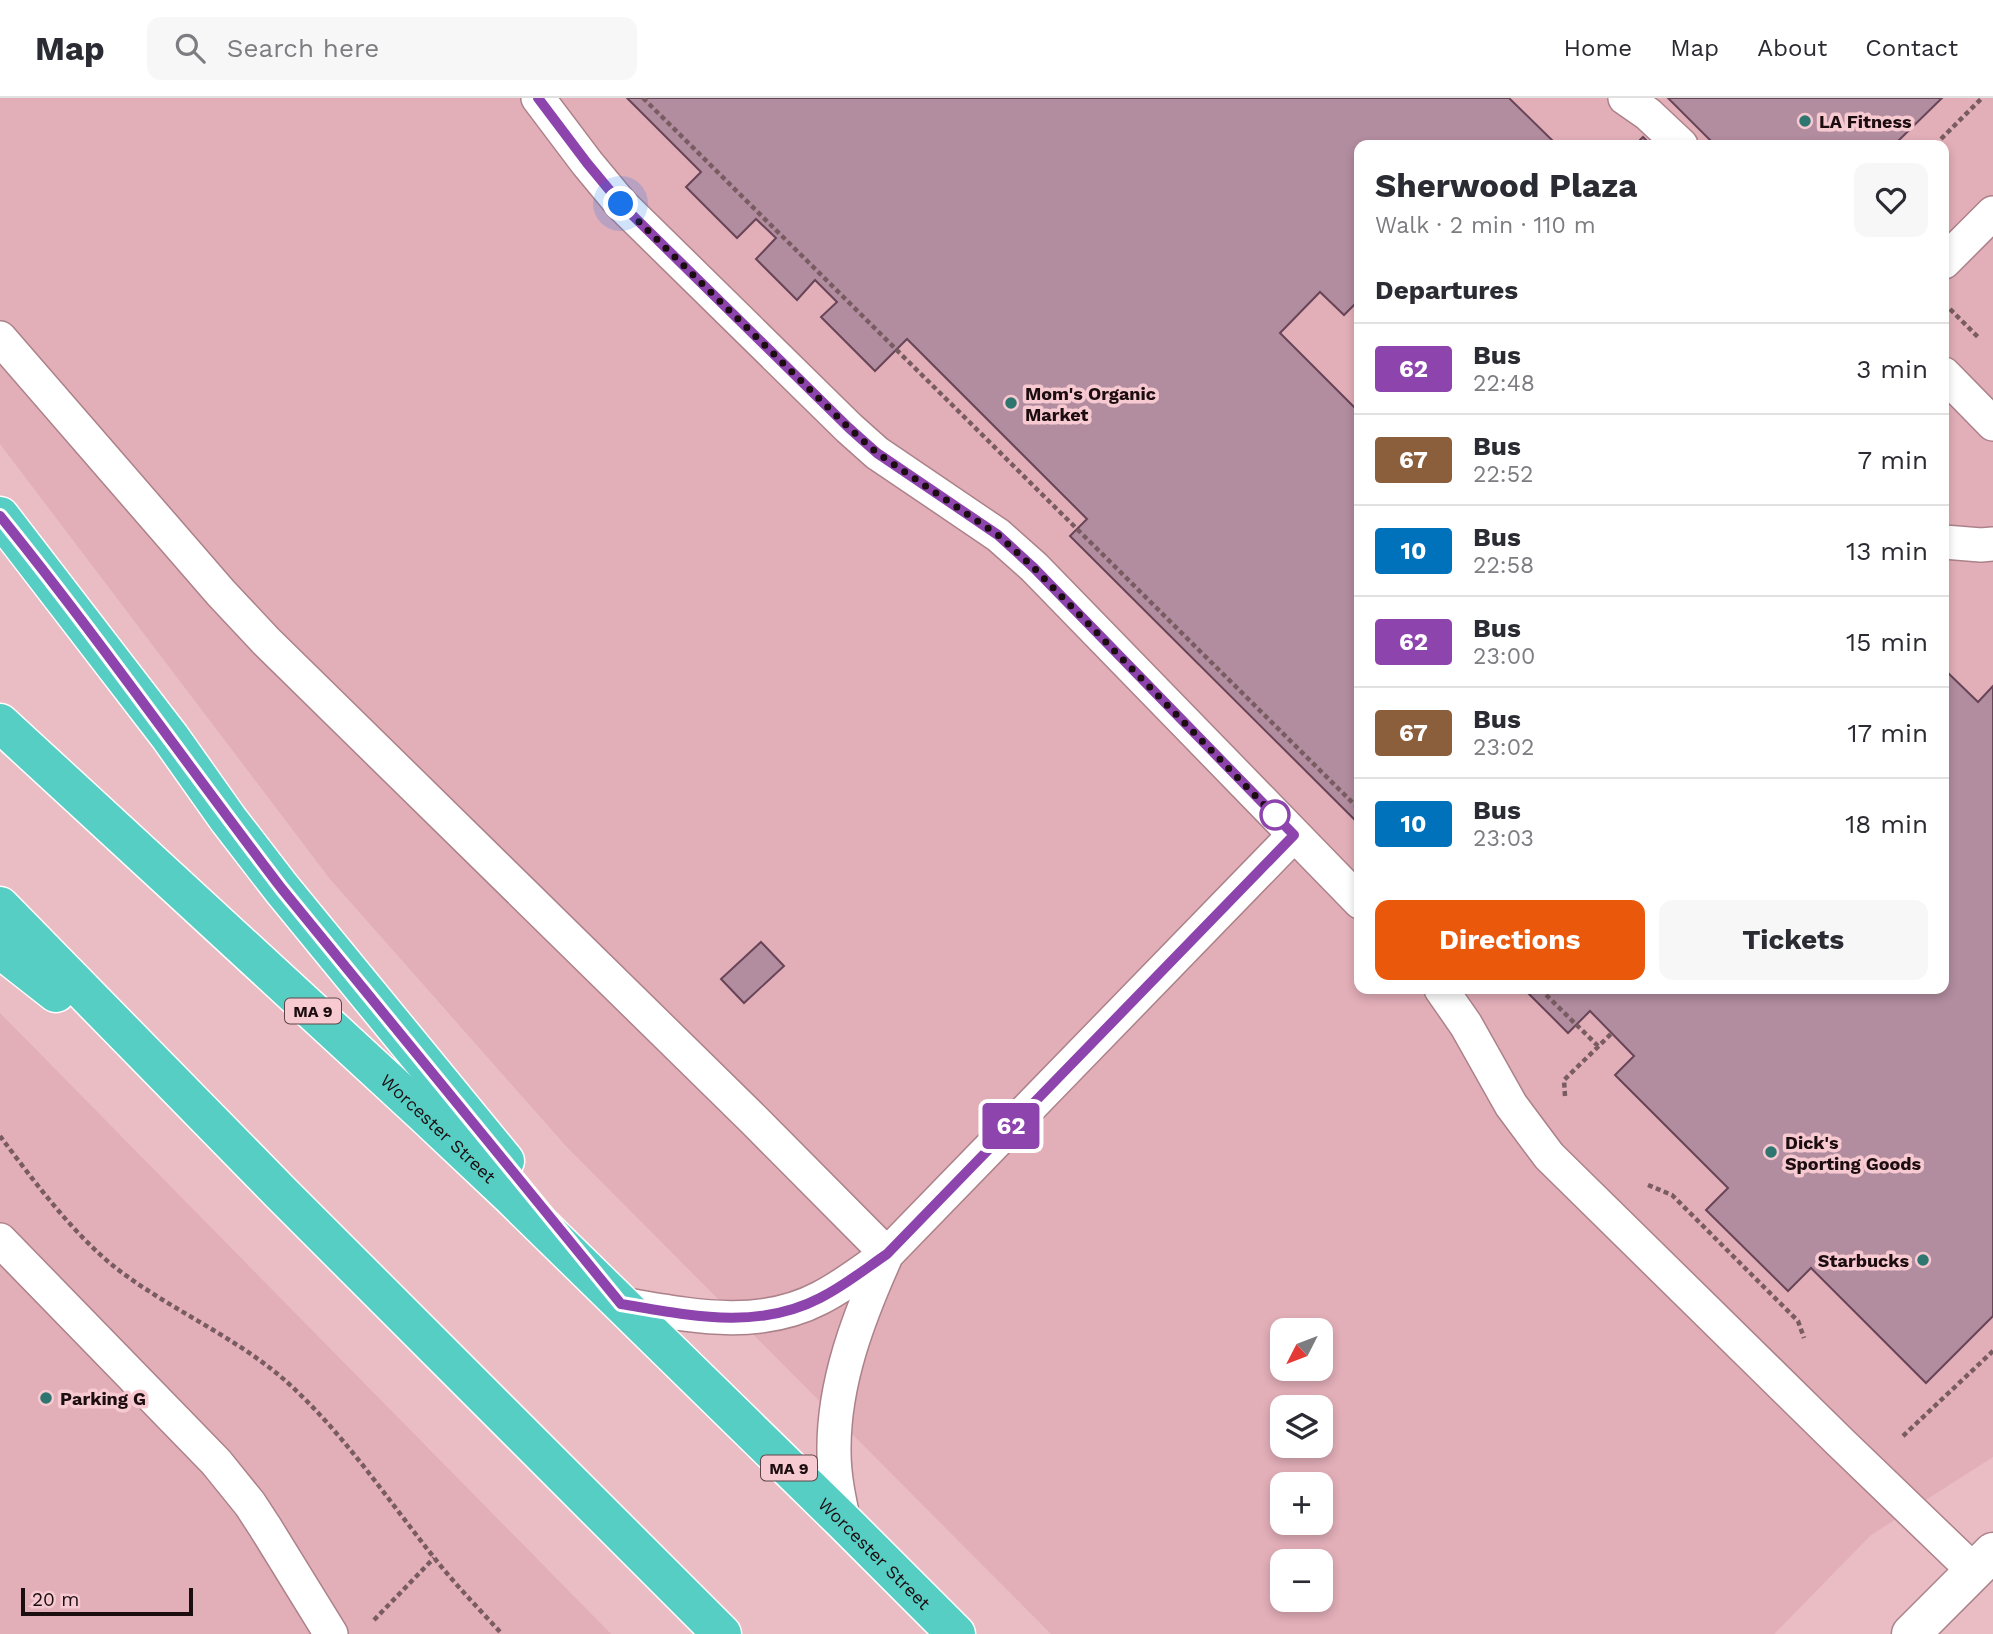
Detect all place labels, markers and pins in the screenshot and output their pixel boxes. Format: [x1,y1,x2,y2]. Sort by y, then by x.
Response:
place label: LA Fitness [1819,111,1912,132]
marker: LA Fitness [1797,113,1813,129]
place label: Mom's Organic Market [1025,383,1156,425]
marker: Mom's Organic Market [1003,395,1019,411]
unlabelled marker [1260,800,1290,830]
place label: Dick's Sporting Goods [1785,1132,1922,1174]
marker: Dick's Sporting Goods [1763,1144,1779,1160]
place label: Starbucks [1818,1250,1909,1271]
marker: Starbucks [1915,1252,1931,1268]
place label: Parking G [60,1388,146,1409]
marker: Parking G [38,1390,54,1406]

